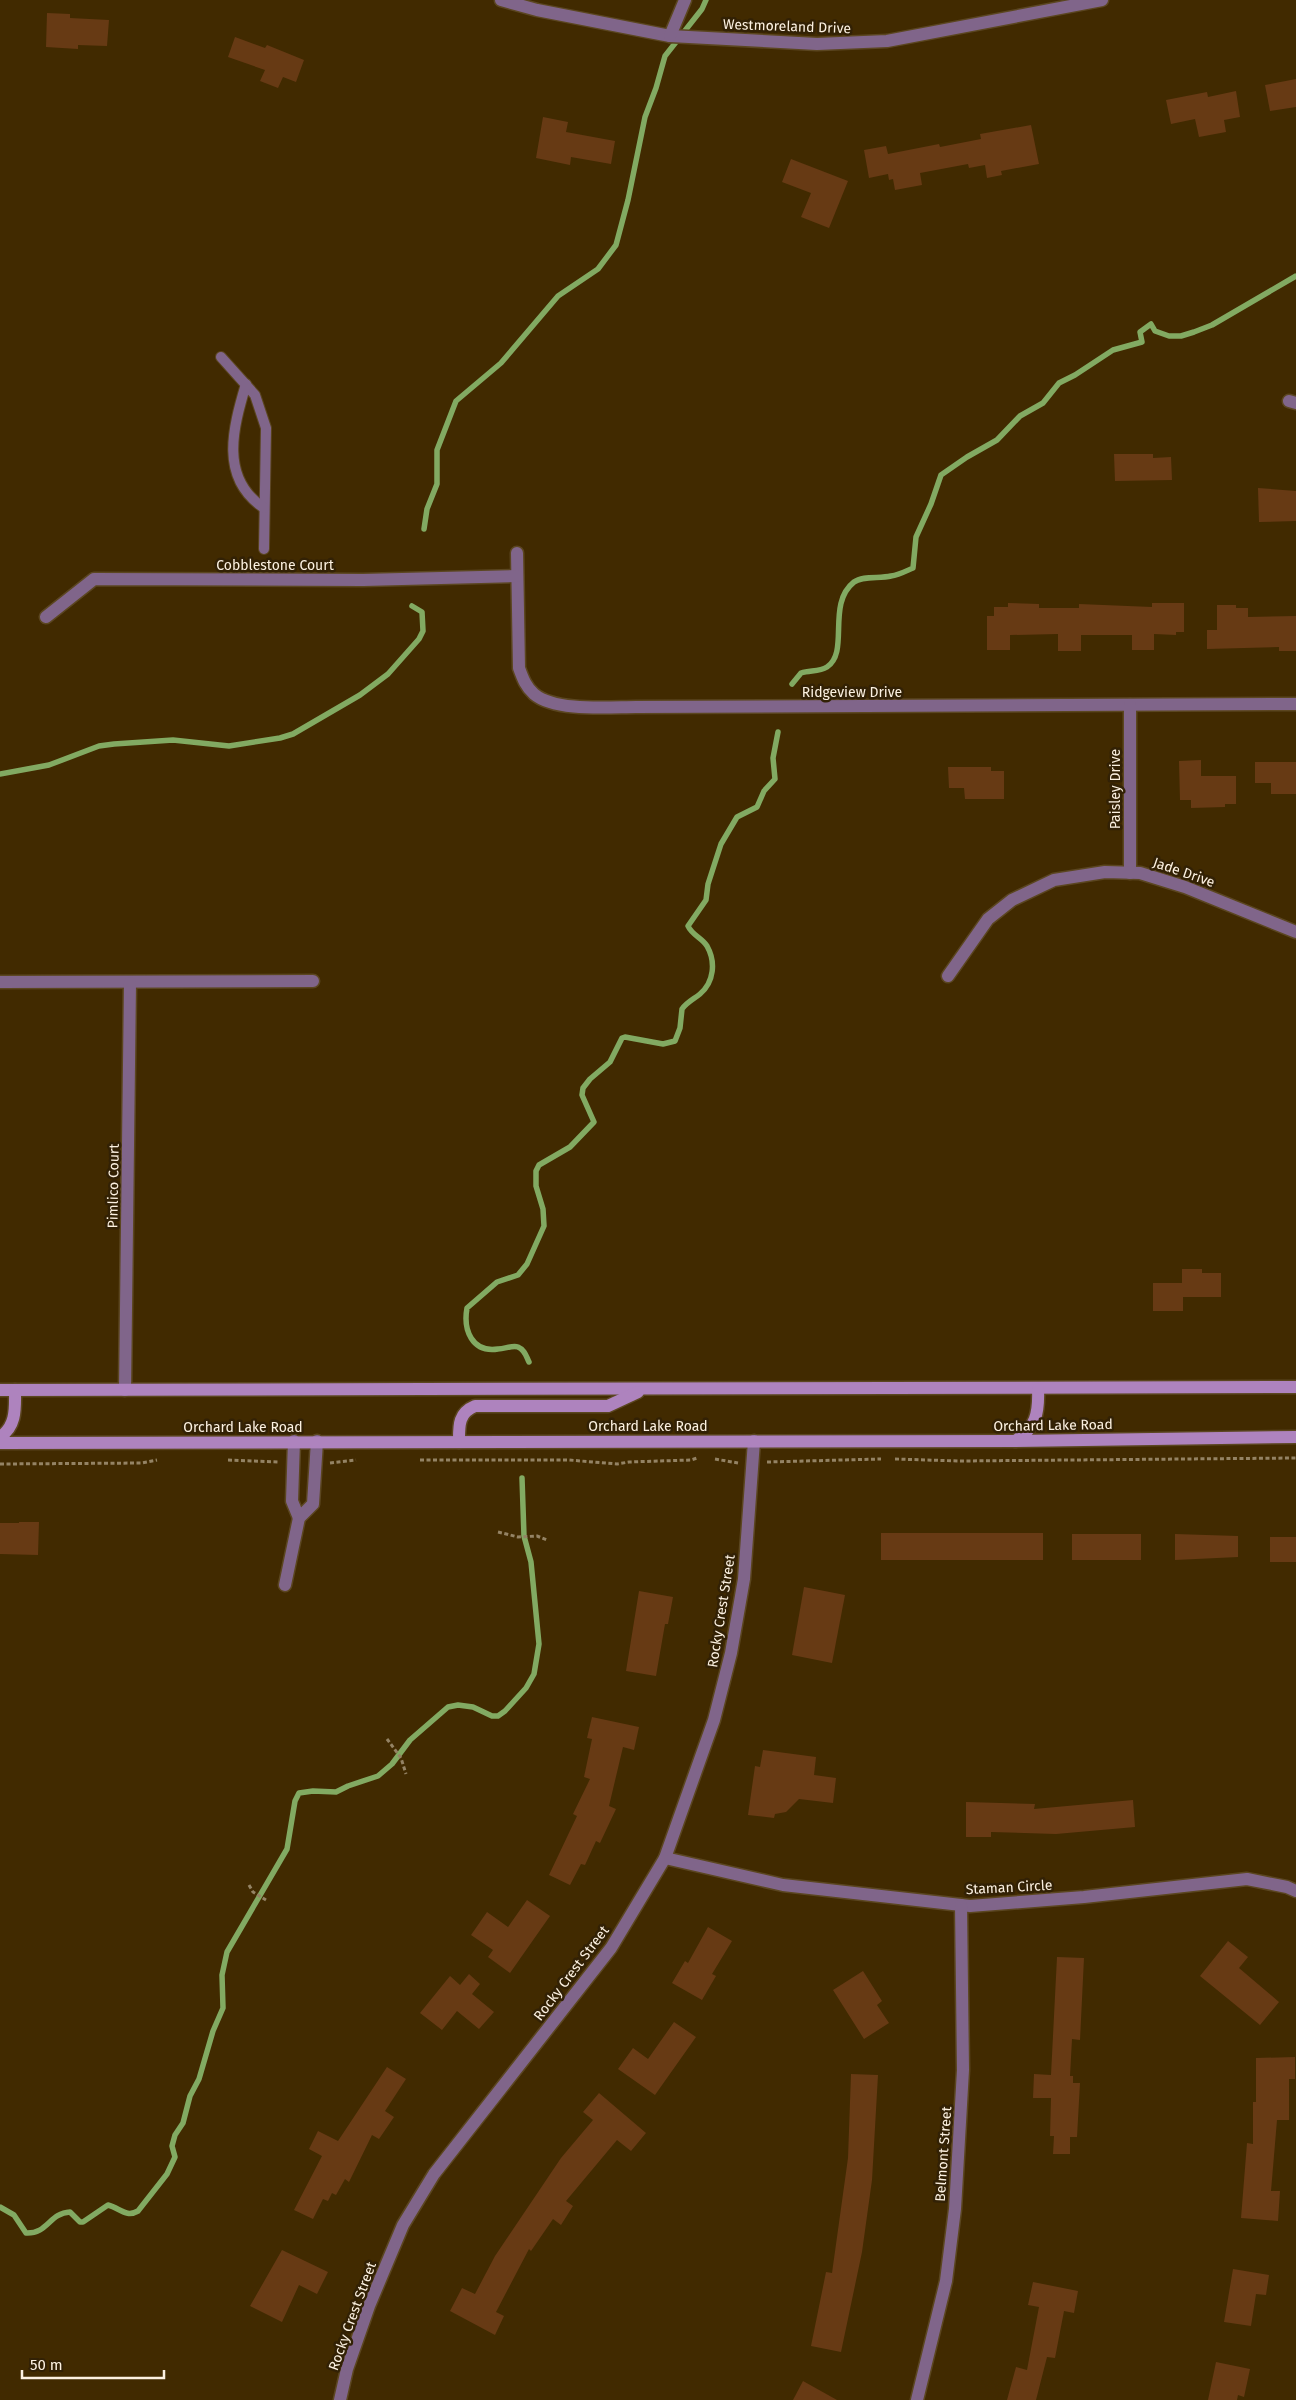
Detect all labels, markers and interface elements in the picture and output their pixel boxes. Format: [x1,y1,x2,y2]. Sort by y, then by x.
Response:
street label: Westmoreland Drive [723,16,851,37]
street label: Cobblestone Court [216,557,335,574]
street label: Ridgeview Drive [802,684,902,701]
street label: Paisley Drive [1107,749,1124,829]
street label: Jade Drive [1151,854,1217,891]
street label: Pimlico Court [104,1143,123,1229]
street label: Orchard Lake Road [993,1416,1113,1435]
street label: Orchard Lake Road [588,1418,708,1435]
street label: Orchard Lake Road [183,1419,303,1436]
street label: Rocky Crest Street [704,1552,739,1669]
street label: Staman Circle [965,1877,1053,1898]
street label: Rocky Crest Street [530,1922,613,2024]
street label: Belmont Street [932,2105,955,2202]
street label: Rocky Crest Street [325,2259,380,2373]
scale bar [22,2348,165,2380]
text: 50 m [30,2356,63,2374]

